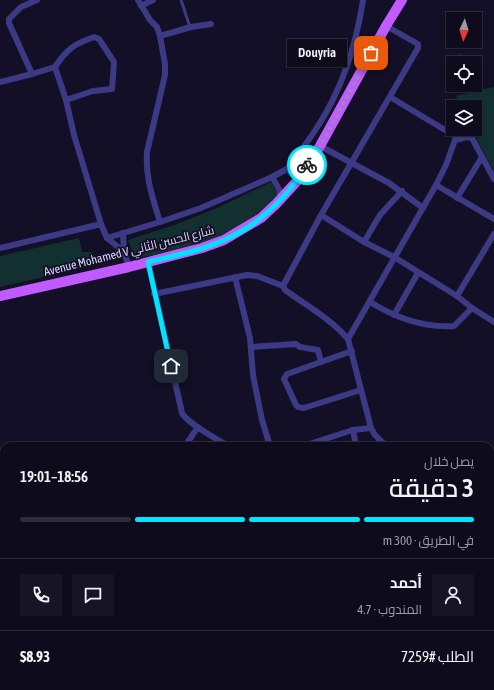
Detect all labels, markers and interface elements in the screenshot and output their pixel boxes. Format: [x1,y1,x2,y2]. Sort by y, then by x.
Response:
north arrow [446,12,482,48]
map controls [446,12,482,136]
pin [354,36,388,70]
callout: Douyria [287,39,347,67]
icon: bag [360,42,382,64]
text: Douyria [298,45,336,60]
button: locate [446,56,482,92]
button: layers [446,100,482,136]
courier [287,145,327,185]
icon: bike [296,154,318,176]
street label: Avenue Mohamed V شارع الحسن الثاني [42,223,216,282]
pin [154,349,188,383]
icon: home [160,355,182,377]
text: يصل خلال [424,454,474,469]
text: 18:56–19:01 [20,468,88,485]
text: 3 دقيقة [389,473,474,503]
text: في الطريق · 300 m [383,533,474,548]
button: phone [20,574,62,616]
button: chat [72,574,114,616]
text: أحمد [390,574,422,591]
button: person [432,574,474,616]
text: المندوب · 4.7 [357,602,422,617]
text: $8.93 [20,648,50,665]
text: الطلب #7259 [401,648,474,665]

